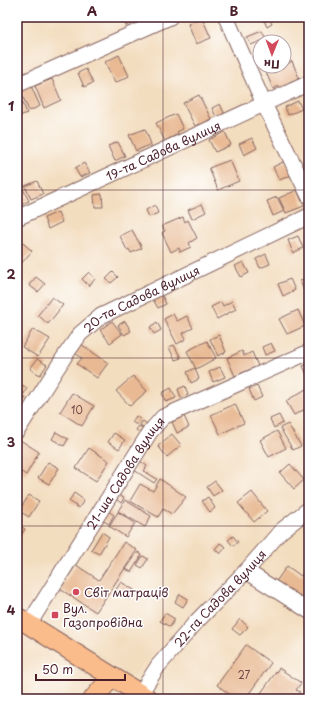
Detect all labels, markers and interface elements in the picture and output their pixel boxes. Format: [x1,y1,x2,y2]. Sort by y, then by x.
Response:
text: A [87,1,97,20]
text: B [230,1,239,20]
north arrow [252,34,292,74]
text: Пн [264,56,280,73]
text: 1 [8,96,14,115]
street label: 19-та Садова вулиця [103,116,224,185]
street label: 20-та Садова вулиця [79,261,203,337]
text: 2 [6,264,16,283]
house number: 10 [71,402,83,417]
street label: 21-ша Садова вулиця [82,413,169,533]
text: 3 [7,432,16,451]
street label: 22-га Садова вулиця [169,545,270,651]
place label: Світ матраців [84,583,169,601]
marker: Світ матраців [71,587,81,597]
place label: Вул. Газопровідна [63,599,143,631]
text: 4 [7,600,16,619]
marker: Вул. Газопровідна [50,610,60,620]
scale bar [36,656,125,682]
text: 50 m [42,660,73,678]
house number: 27 [238,667,251,682]

